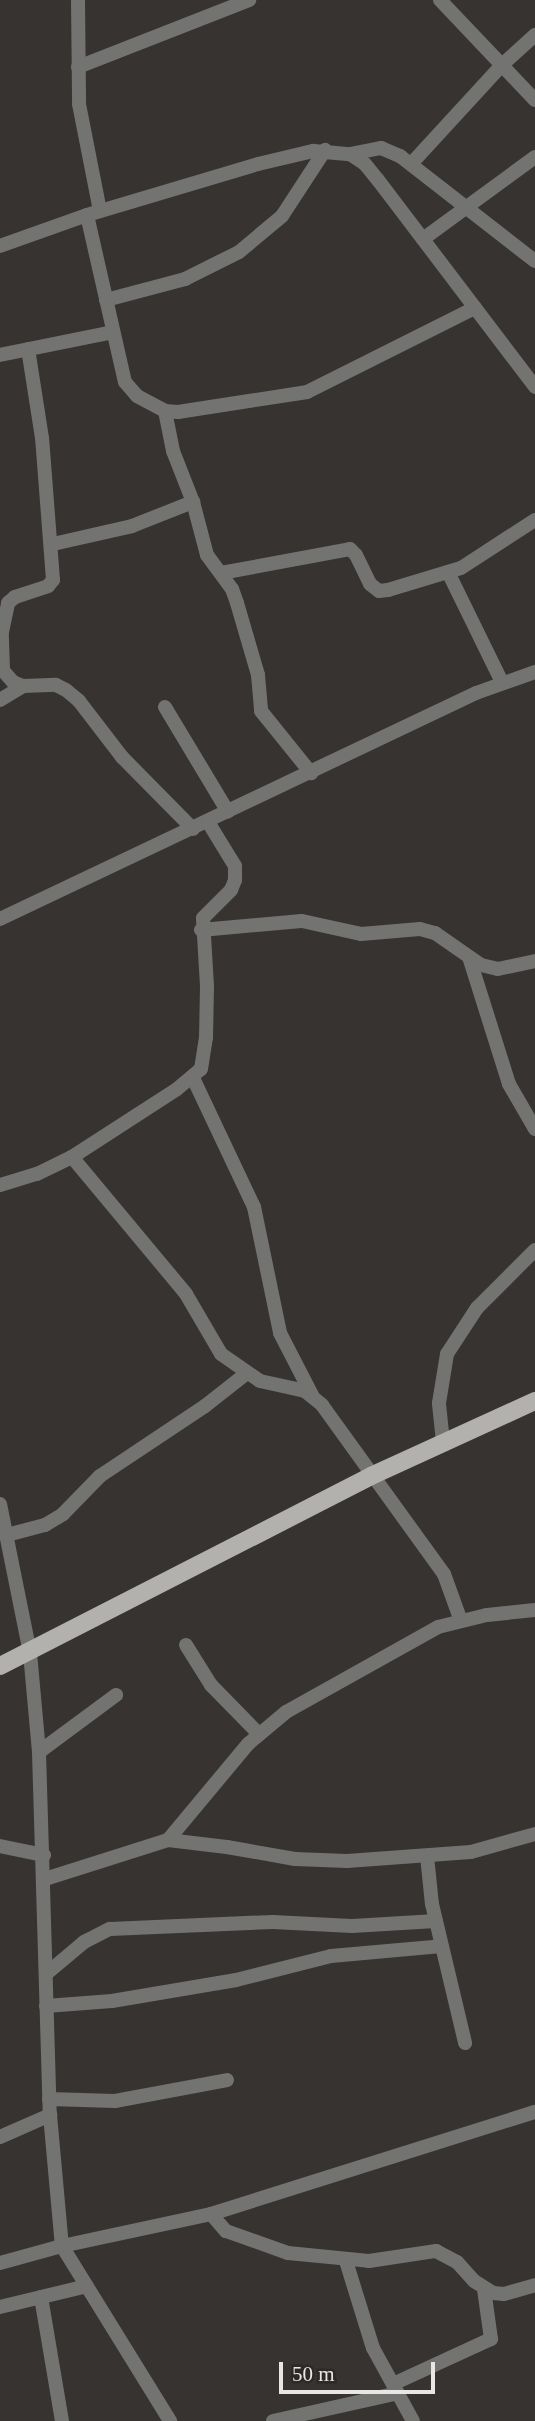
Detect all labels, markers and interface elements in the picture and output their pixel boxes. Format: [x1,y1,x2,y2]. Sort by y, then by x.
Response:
scale bar [283,2348,439,2392]
text: 50 m [292,2362,335,2386]

